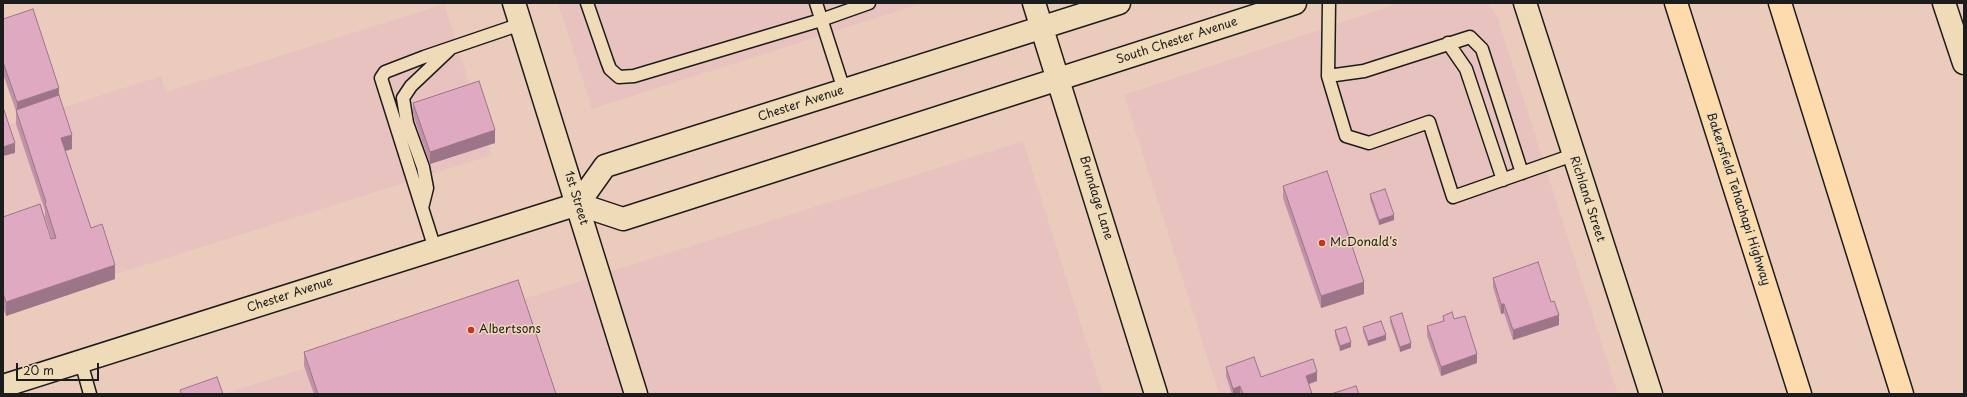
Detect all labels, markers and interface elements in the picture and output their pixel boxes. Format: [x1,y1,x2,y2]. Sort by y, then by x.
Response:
street label: South Chester Avenue [1115,15,1239,67]
street label: Chester Avenue [756,83,846,125]
street label: Bakersfield Tehachapi Highway [1703,111,1773,287]
street label: Brundage Lane [1076,154,1116,242]
street label: Richland Street [1566,154,1608,244]
street label: 1st Street [561,169,591,227]
place label: McDonald's [1330,236,1397,250]
marker: McDonald's [1317,238,1327,248]
street label: Chester Avenue [245,274,335,316]
place label: Albertsons [479,323,541,337]
marker: Albertsons [466,325,476,335]
scale bar [18,355,101,381]
text: 20 m [23,361,54,379]

